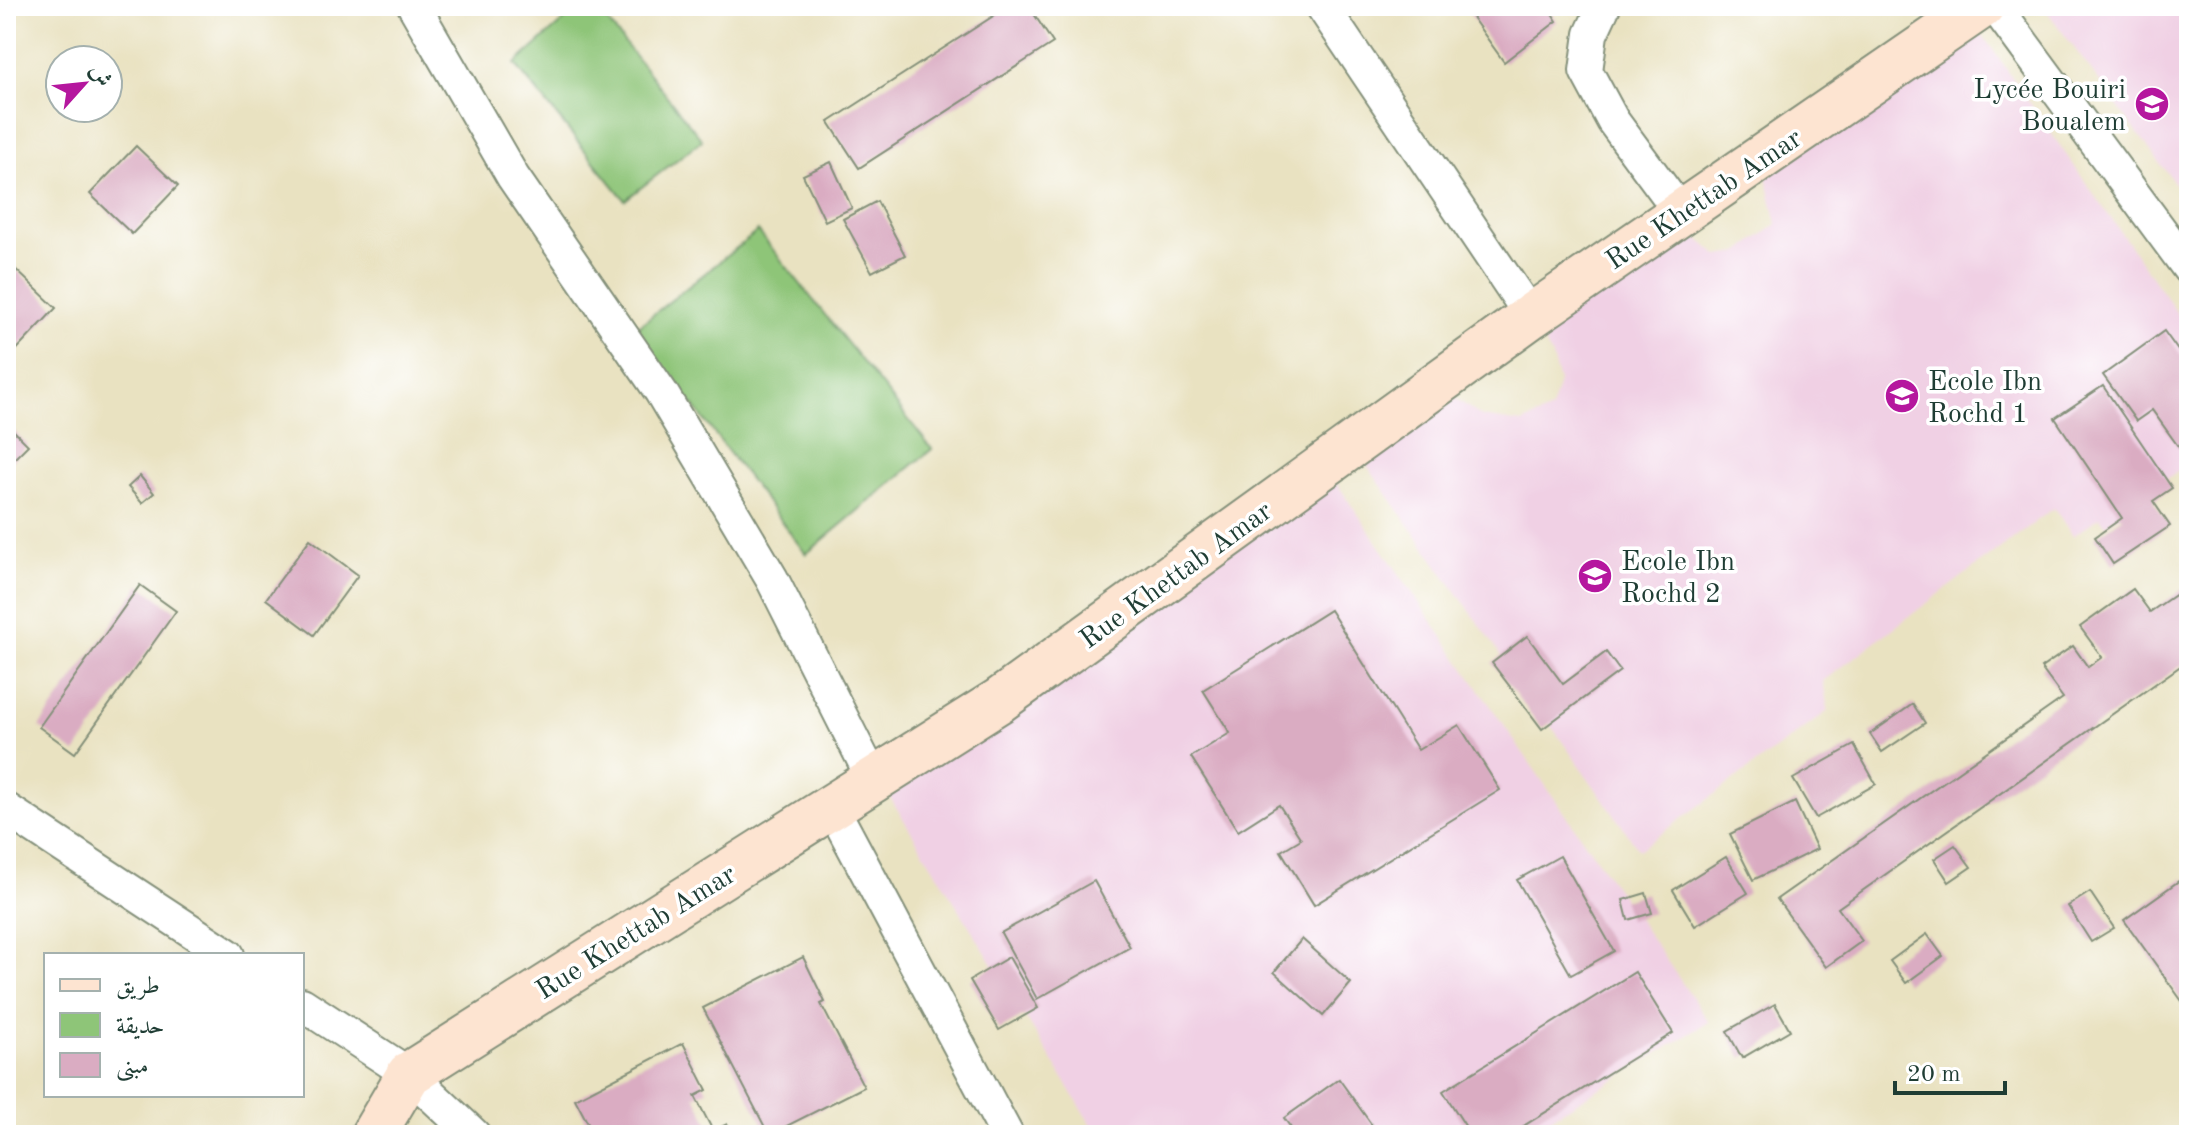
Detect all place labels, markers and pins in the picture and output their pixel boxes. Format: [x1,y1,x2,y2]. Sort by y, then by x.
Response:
place label: Lycée Bouiri Boualem [1973,77,2126,137]
school or university icon: Lycée Bouiri Boualem [2133,85,2171,123]
place label: Ecole Ibn Rochd 1 [1928,369,2042,429]
school or university icon: Ecole Ibn Rochd 1 [1883,377,1921,415]
place label: Ecole Ibn Rochd 2 [1621,549,1735,609]
school or university icon: Ecole Ibn Rochd 2 [1576,557,1614,595]

